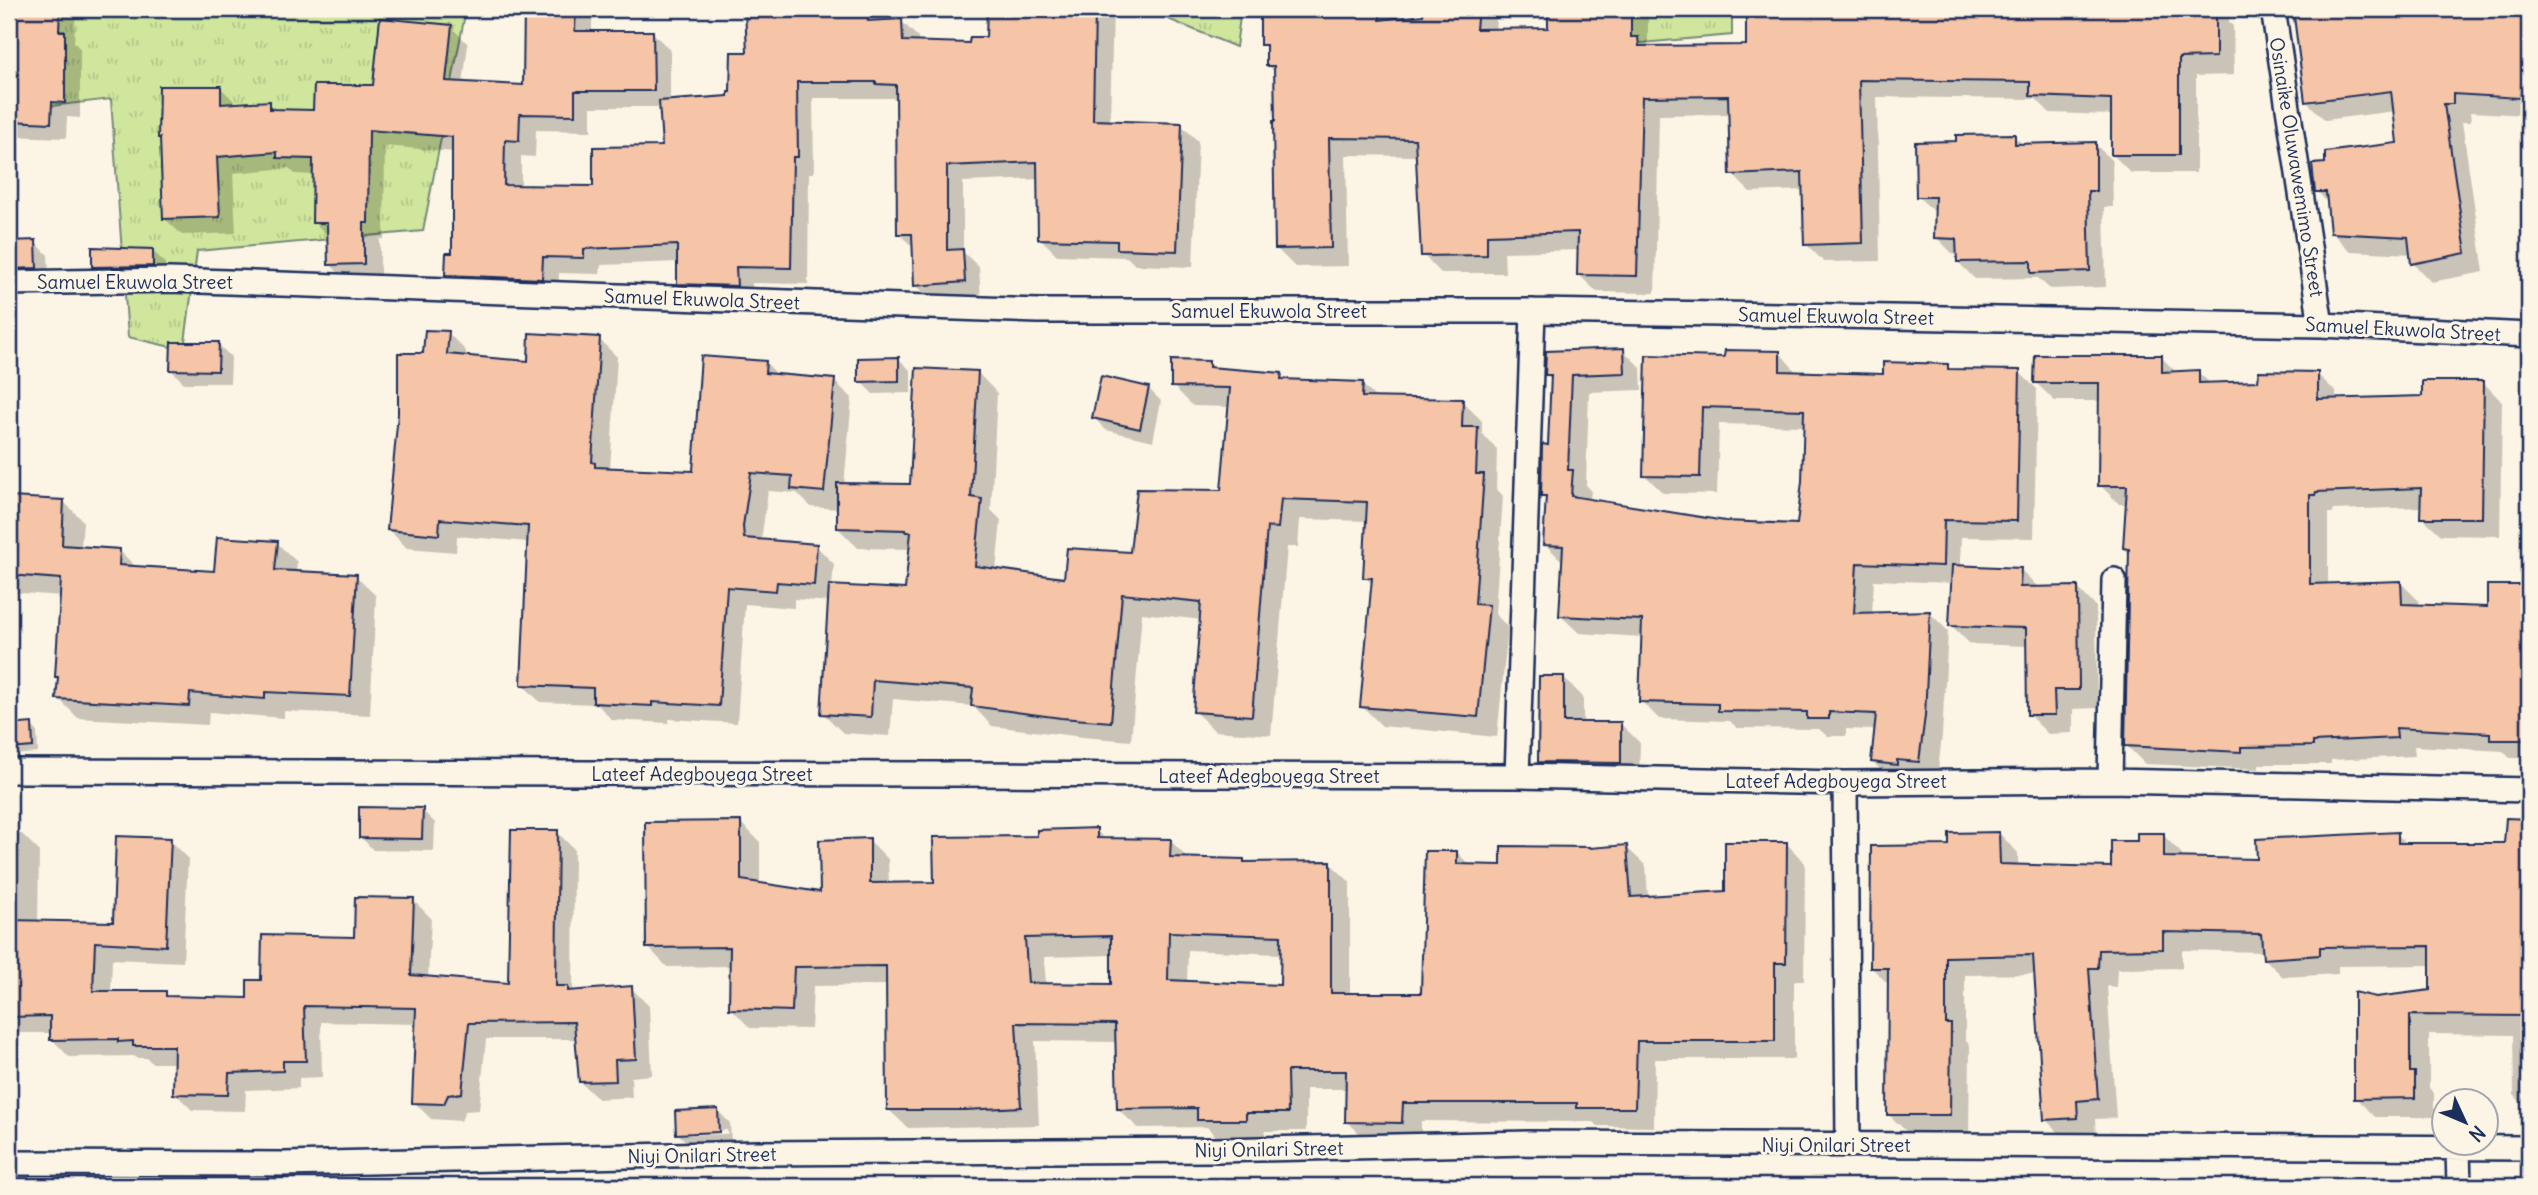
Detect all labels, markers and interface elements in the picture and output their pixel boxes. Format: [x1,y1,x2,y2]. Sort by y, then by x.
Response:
street label: Osinaike Oluwawemimo Street [2265,35,2329,299]
street label: Samuel Ekuwola Street [37,270,233,294]
street label: Samuel Ekuwola Street [604,284,800,314]
street label: Samuel Ekuwola Street [1171,299,1367,323]
street label: Samuel Ekuwola Street [1738,302,1934,330]
street label: Samuel Ekuwola Street [2305,312,2501,346]
street label: Lateef Adegboyega Street [591,762,813,786]
street label: Lateef Adegboyega Street [1158,764,1380,788]
street label: Lateef Adegboyega Street [1725,769,1947,793]
north arrow [2430,1086,2500,1156]
text: N [2464,1121,2490,1147]
street label: Niyi Onilari Street [1761,1133,1911,1157]
street label: Niyi Onilari Street [1194,1136,1344,1162]
street label: Niyi Onilari Street [627,1142,777,1168]

